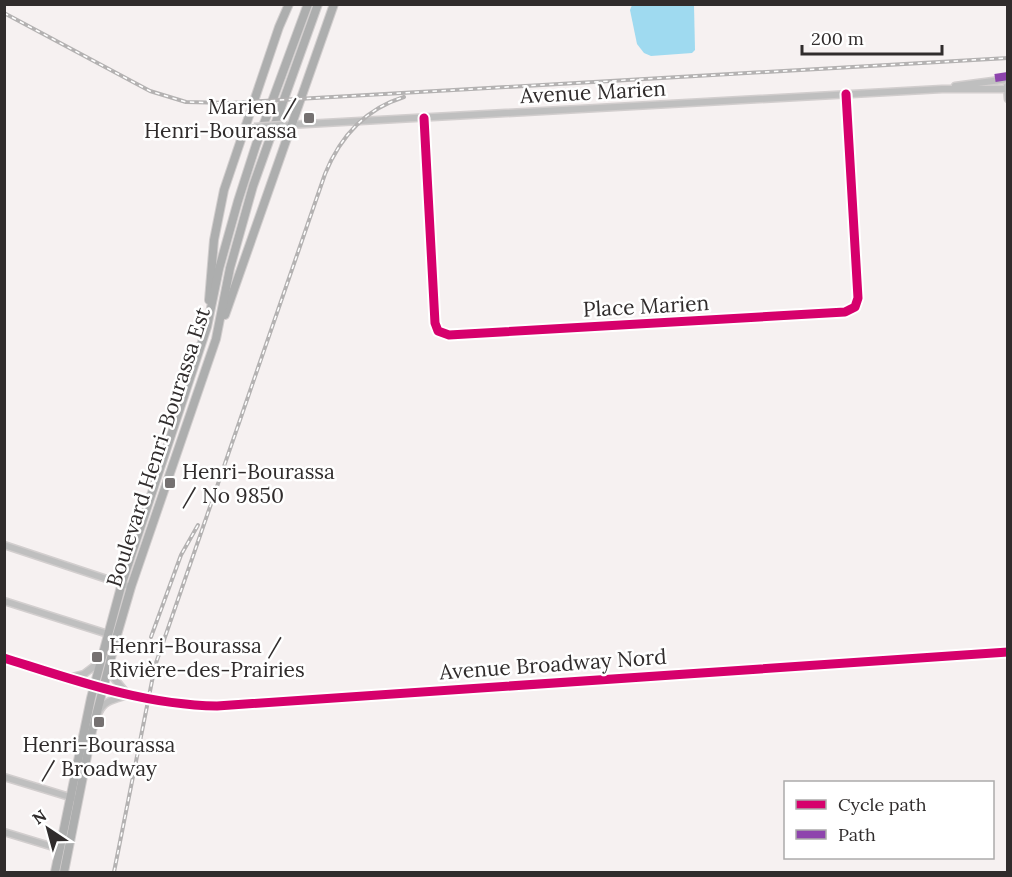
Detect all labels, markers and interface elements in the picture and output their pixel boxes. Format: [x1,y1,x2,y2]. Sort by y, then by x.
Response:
scale bar [802,18,942,56]
text: 200 m [811,27,864,50]
street label: Avenue Marien [518,75,667,109]
place label: Marien / Henri-Bourassa [144,93,298,144]
marker: Marien / Henri-Bourassa [302,111,316,125]
street label: Place Marien [582,289,710,323]
street label: Boulevard Henri-Bourassa Est [100,303,216,590]
place label: Henri-Bourassa / No 9850 [182,458,335,509]
marker: Henri-Bourassa / No 9850 [163,476,177,490]
place label: Henri-Bourassa / Rivière-des-Prairies [109,632,305,683]
street label: Avenue Broadway Nord [438,643,667,685]
marker: Henri-Bourassa / Rivière-des-Prairies [90,650,104,664]
marker: Henri-Bourassa / Broadway [92,715,106,729]
place label: Henri-Bourassa / Broadway [23,731,176,782]
legend [784,781,994,859]
text: Cycle path [838,793,927,816]
north arrow [18,799,78,859]
text: N [28,805,50,829]
text: Path [838,823,876,846]

